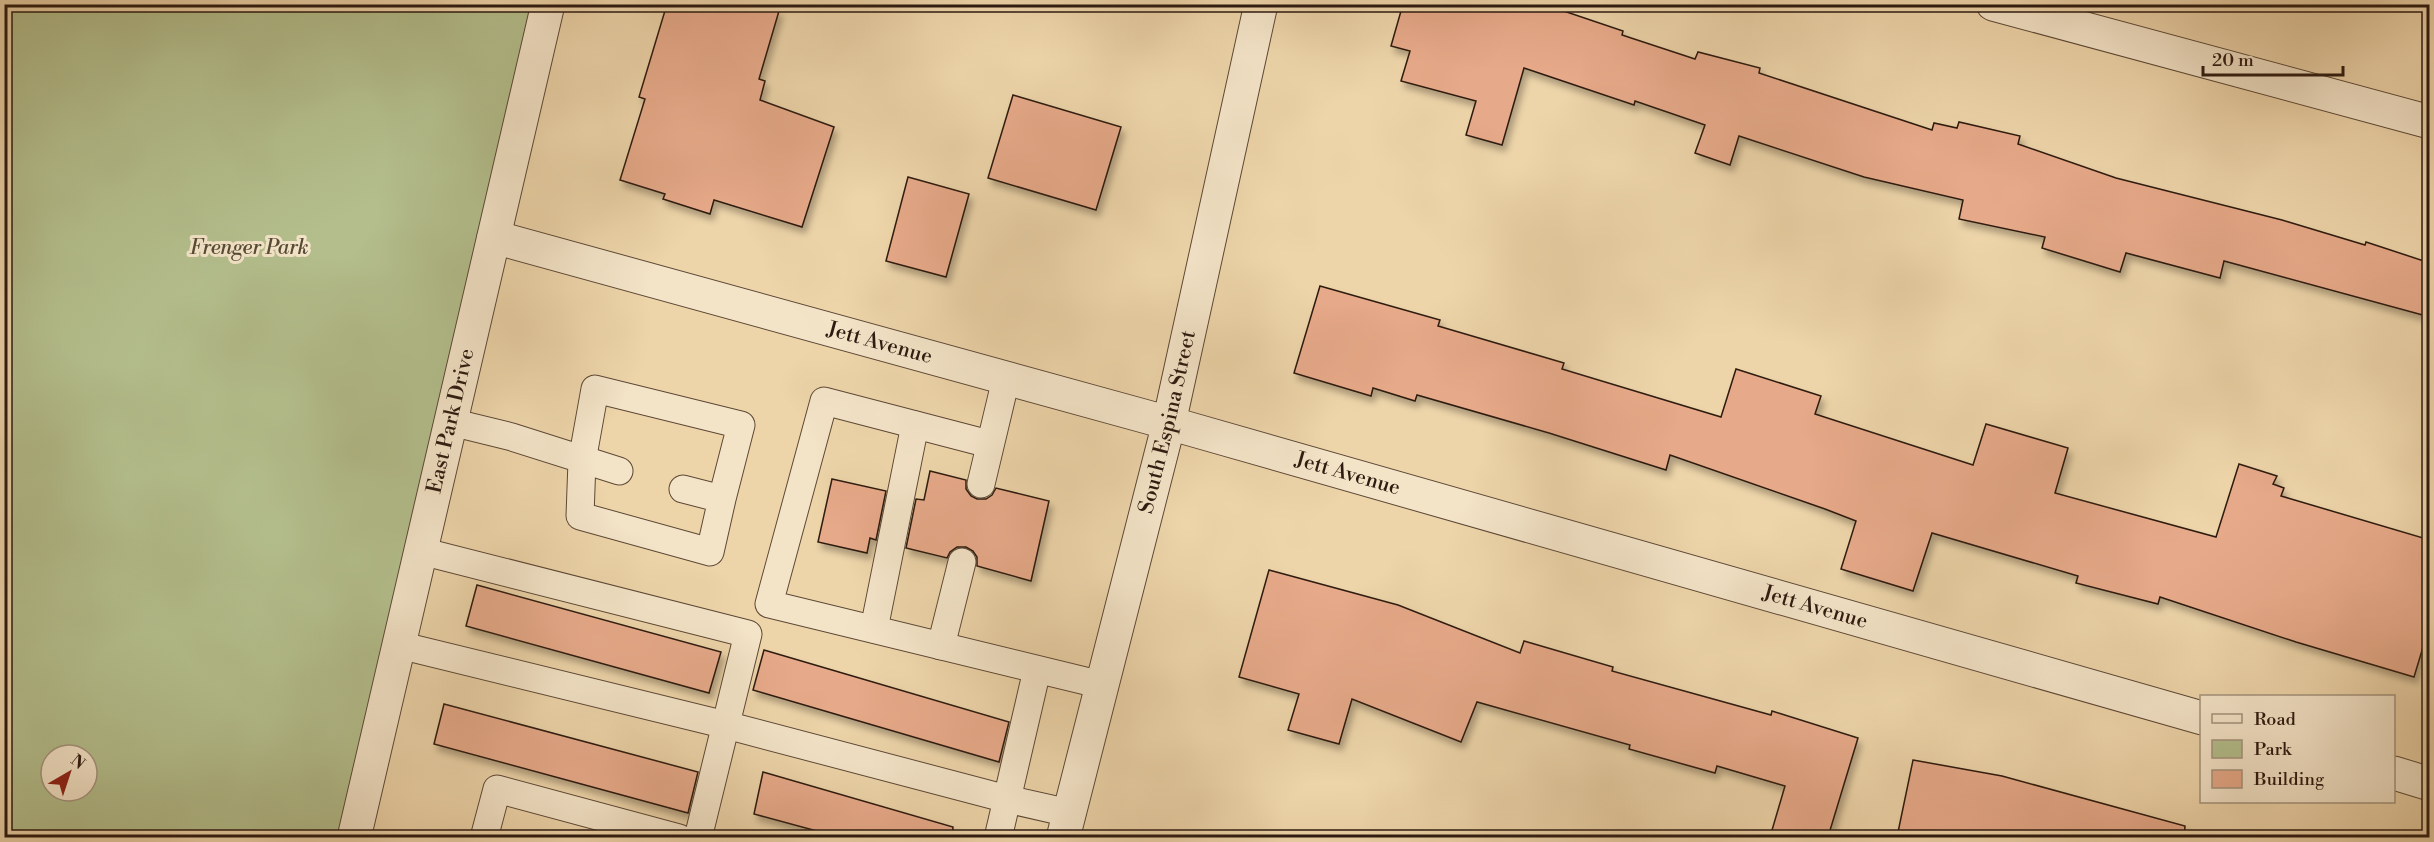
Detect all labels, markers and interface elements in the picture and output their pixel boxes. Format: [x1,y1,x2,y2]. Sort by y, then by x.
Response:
scale bar [2203,39,2342,77]
text: 20 m [2212,49,2254,72]
park label: Frenger Park [189,235,309,261]
street label: Jett Avenue [823,316,935,370]
street label: South Espina Street [1133,327,1202,517]
street label: East Park Drive [422,346,480,496]
street label: Jett Avenue [1291,446,1403,501]
street label: Jett Avenue [1759,580,1871,635]
legend [2200,695,2395,803]
text: Road [2254,708,2297,731]
text: Park [2254,738,2293,761]
north arrow [39,743,99,803]
text: N [67,750,89,774]
text: Building [2253,768,2325,791]

